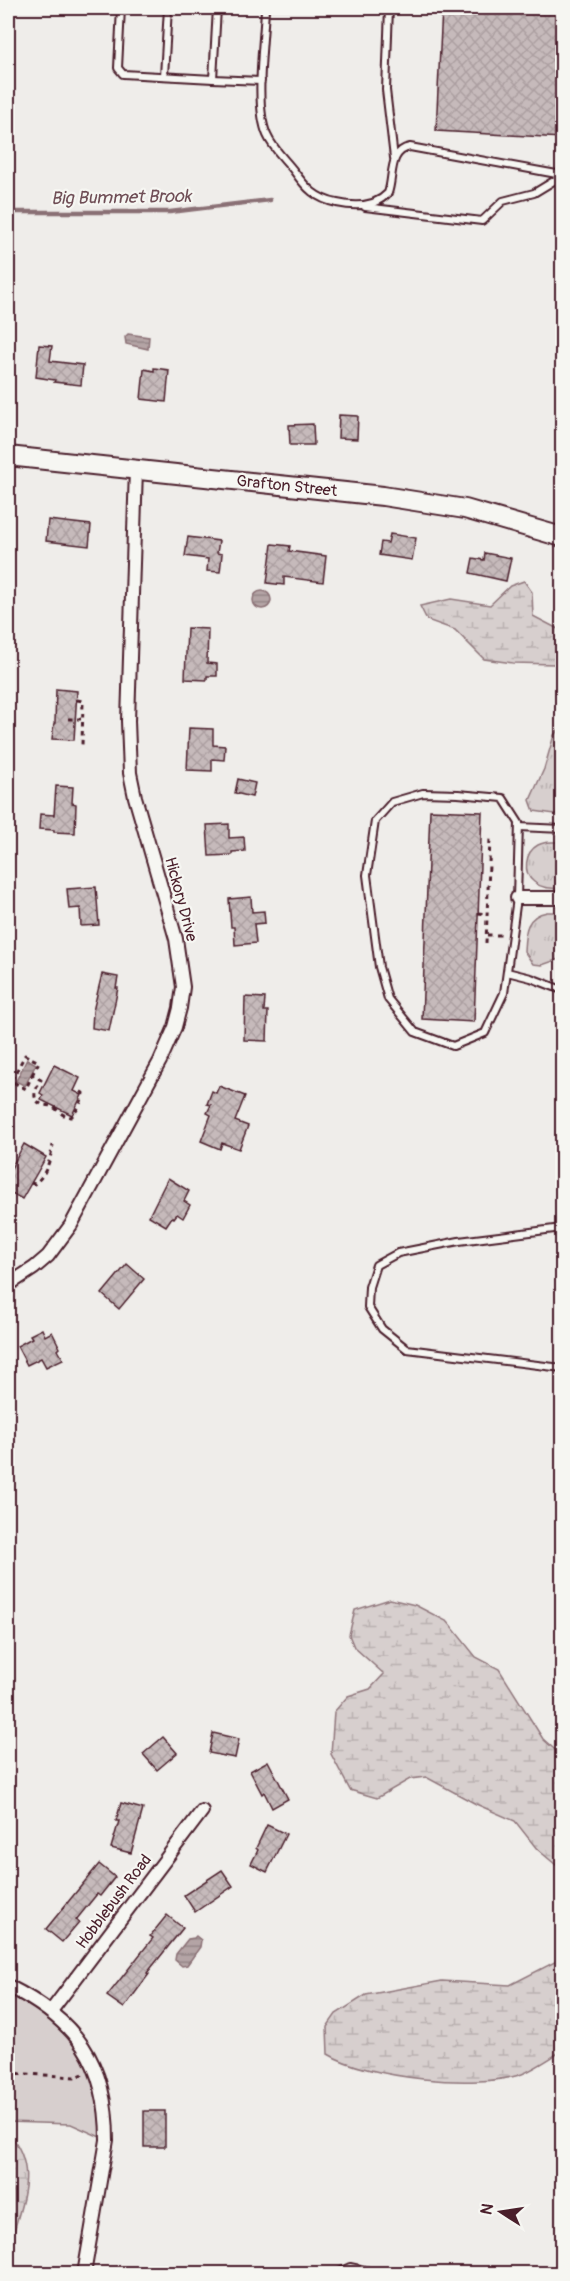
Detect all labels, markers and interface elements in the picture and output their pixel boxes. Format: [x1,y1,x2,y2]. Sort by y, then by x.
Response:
water label: Big Bummet Brook [51,185,193,210]
street label: Grafton Street [236,471,339,501]
street label: Hickory Drive [160,855,202,944]
street label: Hobblebush Road [72,1850,156,1953]
north arrow [471,2182,531,2242]
text: N [476,2202,498,2216]

